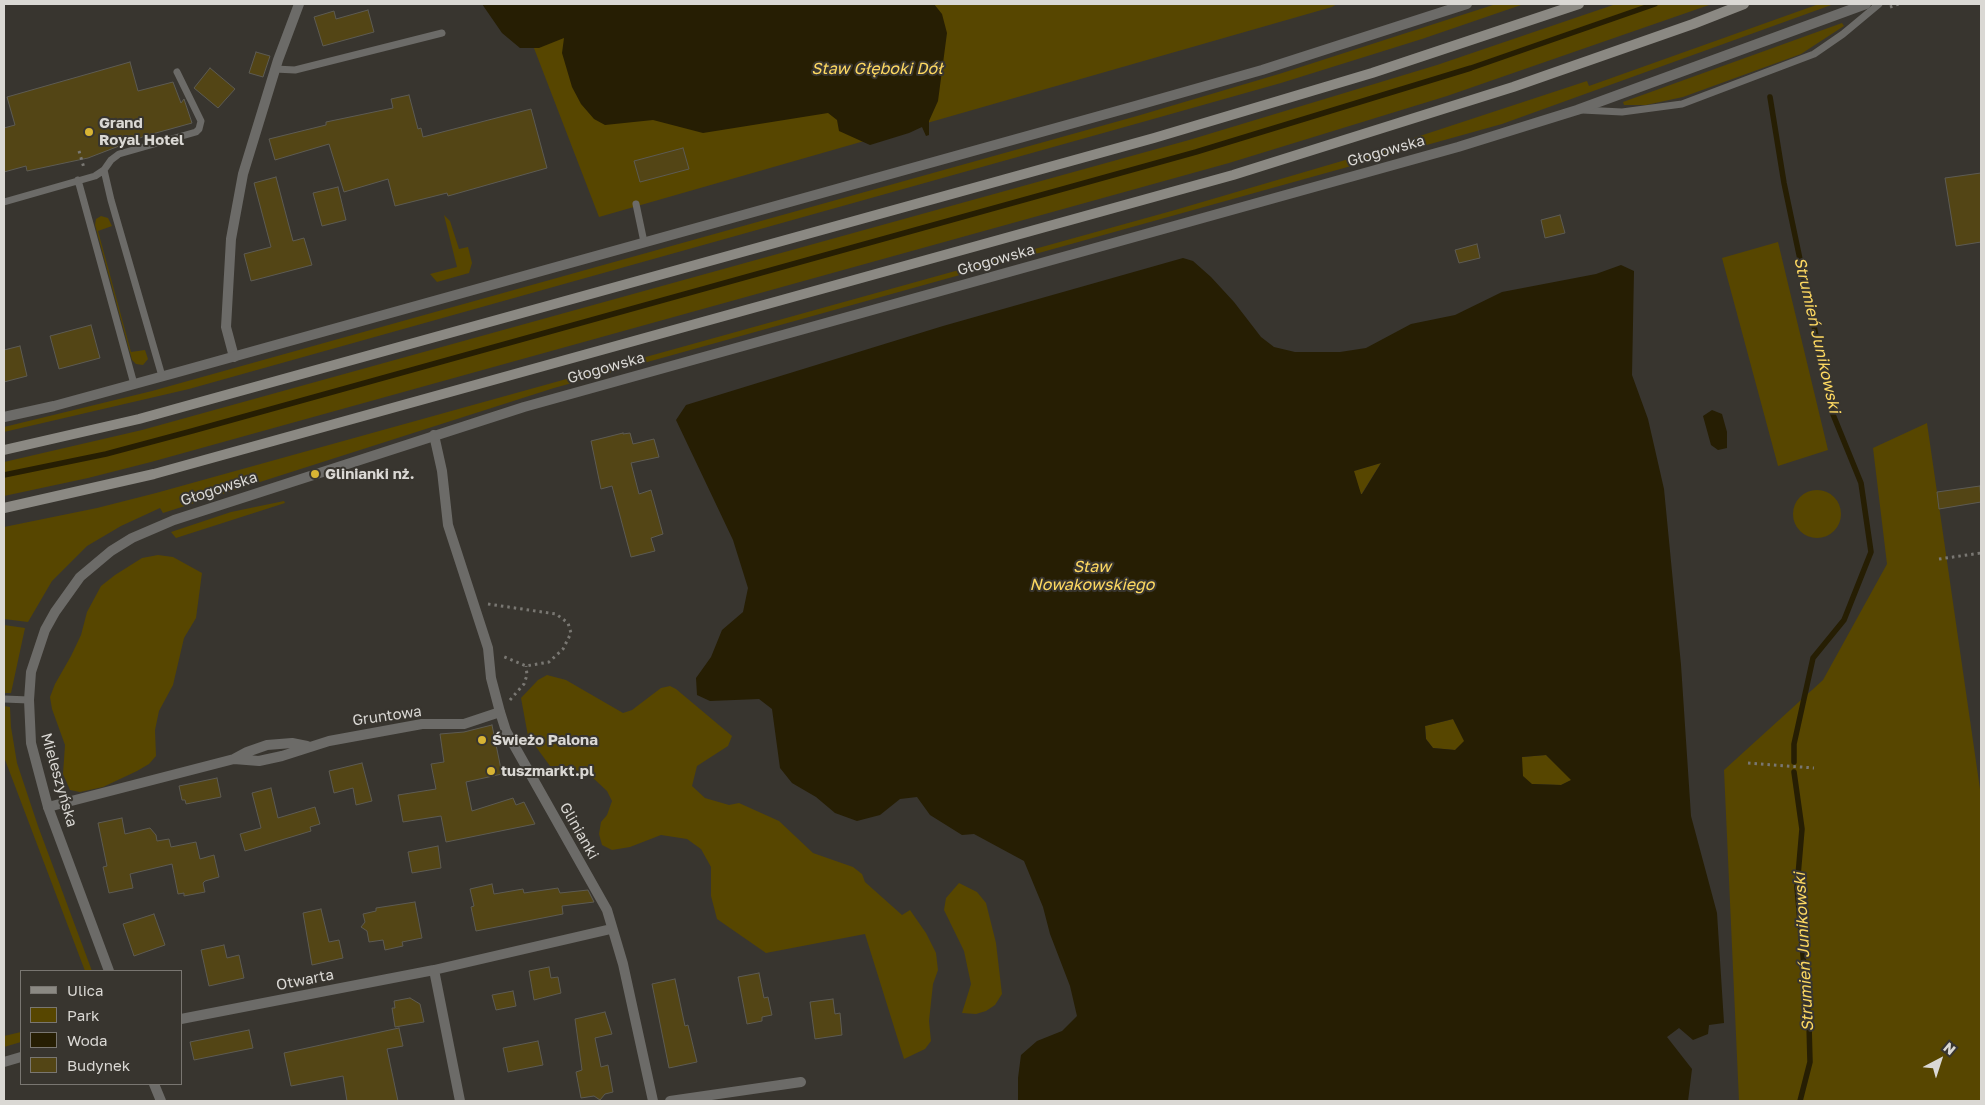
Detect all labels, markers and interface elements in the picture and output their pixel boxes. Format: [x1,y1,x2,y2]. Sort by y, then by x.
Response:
water label: Staw Głęboki Dół [811,59,943,79]
place label: Grand Royal Hotel [99,114,184,149]
marker: Grand Royal Hotel [83,126,95,138]
street label: Głogowska [1345,131,1427,171]
street label: Głogowska [955,240,1037,280]
water label: Strumień Junikowski [1790,255,1844,415]
street label: Głogowska [565,348,647,388]
place label: Glinianki nż. [325,465,414,483]
street label: Głogowska [178,468,260,510]
marker: Glinianki nż. [309,468,321,480]
water label: Staw Nowakowskiego [1030,557,1154,595]
street label: Gruntowa [351,702,423,730]
street label: Mieleszyńska [37,731,81,829]
place label: Świeżo Palona [492,731,598,749]
marker: Świeżo Palona [476,734,488,746]
place label: tuszmarkt.pl [501,762,594,780]
marker: tuszmarkt.pl [485,765,497,777]
street label: Glinianki [555,799,603,863]
water label: Strumień Junikowski [1790,872,1818,1032]
street label: Otwarta [275,966,335,994]
legend [20,970,182,1085]
text: Ulica [67,981,103,999]
text: Park [67,1006,99,1024]
text: Woda [67,1031,108,1049]
north arrow [1915,1035,1965,1085]
text: N [1940,1038,1959,1058]
text: Budynek [67,1056,130,1074]

